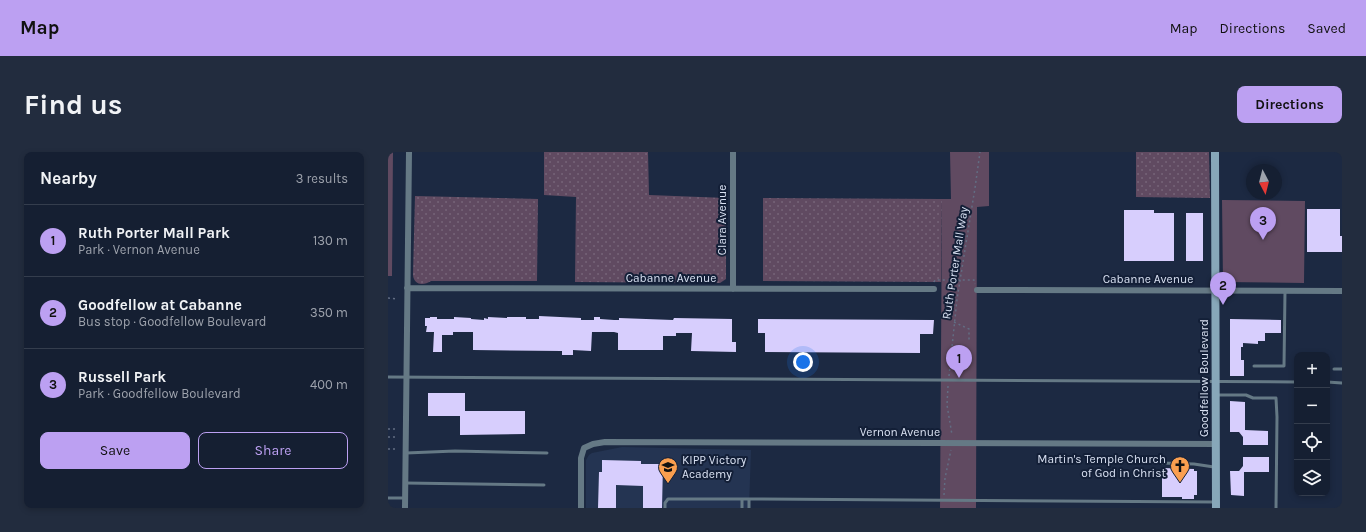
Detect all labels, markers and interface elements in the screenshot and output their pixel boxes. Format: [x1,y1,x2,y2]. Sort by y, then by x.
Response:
text: Map [20,17,59,39]
text: Map [1170,20,1198,37]
text: Directions [1220,20,1285,37]
text: Saved [1307,20,1346,37]
button: Directions [1237,86,1342,123]
text: Find us [24,88,123,121]
north arrow [1246,164,1282,200]
text: Nearby [40,168,97,188]
text: 3 results [296,171,348,186]
street label: Clara Avenue [715,185,729,255]
street label: Ruth Porter Mall Way [939,205,971,320]
pin: 3 [1250,207,1276,240]
text: Ruth Porter Mall Park [78,224,230,242]
text: 1 [51,233,55,248]
text: 130 m [313,233,348,248]
text: Park · Vernon Avenue [78,242,200,257]
street label: Cabanne Avenue [626,271,716,285]
street label: Cabanne Avenue [1103,272,1193,286]
pin: 2 [1210,272,1236,305]
text: Goodfellow at Cabanne [78,296,242,314]
text: 2 [49,305,57,320]
text: 350 m [310,305,348,320]
text: Bus stop · Goodfellow Boulevard [78,314,267,329]
street label: Goodfellow Boulevard [1197,319,1211,437]
pin: 1 [946,345,972,378]
your location [793,352,813,372]
map controls [1294,352,1330,496]
button: + [1294,352,1330,388]
text: Russell Park [78,368,166,386]
text: 3 [49,377,57,392]
text: 400 m [310,377,348,392]
text: Park · Goodfellow Boulevard [78,386,241,401]
button: − [1294,388,1330,424]
button: locate [1294,424,1330,460]
street label: Vernon Avenue [860,425,940,439]
button: Save [40,432,190,469]
button: Share [198,432,348,469]
place label: Martin's Temple Church of God in Christ [1037,452,1166,480]
place label: KIPP Victory Academy [682,453,747,481]
church icon: Martin's Temple Church of God in Christ [1169,455,1191,483]
school or university icon: KIPP Victory Academy [657,456,679,484]
button: layers [1294,460,1330,496]

